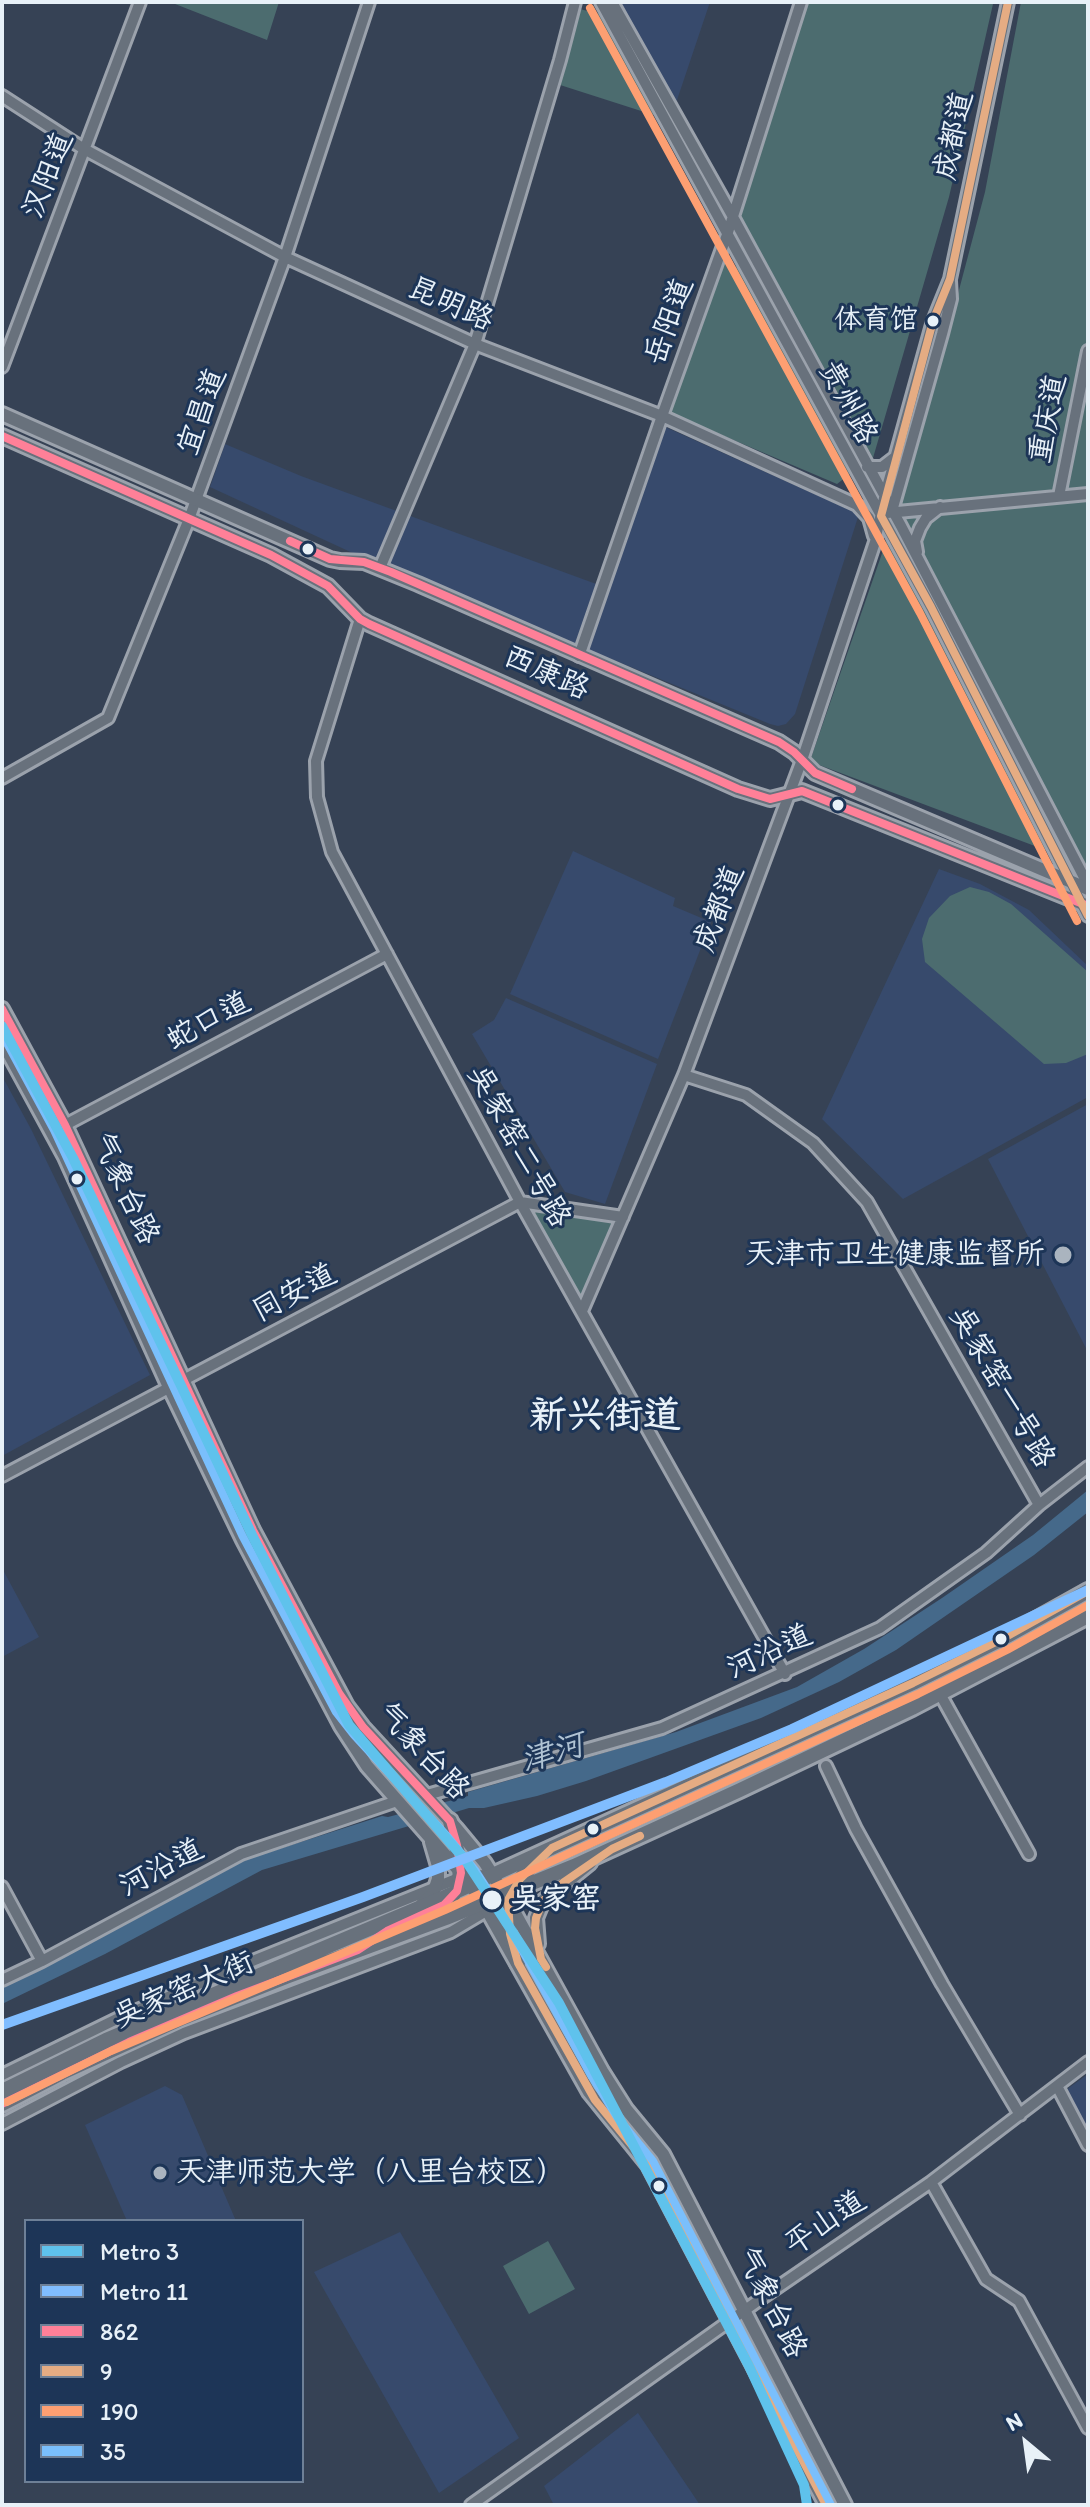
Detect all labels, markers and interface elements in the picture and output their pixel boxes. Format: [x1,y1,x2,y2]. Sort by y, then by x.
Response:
street label: 成都道 [928,88,982,184]
street label: 汉阳道 [16,128,82,224]
street label: 昆明路 [402,270,498,340]
street label: 岳阳道 [638,274,702,370]
place label: 体育馆 [834,304,918,338]
marker: 体育馆 [925,313,941,329]
street label: 贵州路 [810,355,884,451]
street label: 宜昌道 [171,364,235,460]
street label: 重庆道 [1023,371,1075,467]
unlabelled marker [300,541,316,557]
street label: 西康路 [498,639,594,709]
unlabelled marker [830,797,846,813]
street label: 成都道 [687,861,753,957]
street label: 蛇口道 [161,985,257,1059]
street label: 吴家窑二号路 [459,1060,577,1234]
street label: 气象台路 [82,1127,166,1251]
unlabelled marker [69,1171,85,1187]
place label: 天津市卫生健康监督所 [745,1237,1045,1273]
marker: 天津市卫生健康监督所 [1052,1244,1074,1266]
street label: 同安道 [247,1257,343,1331]
street label: 吴家窑一号路 [940,1301,1062,1475]
district label: 新兴街道 [529,1394,681,1440]
street label: 河沿道 [722,1618,818,1688]
unlabelled marker [993,1631,1009,1647]
street label: 气象台路 [368,1696,476,1808]
water label: 津河 [517,1727,589,1781]
unlabelled marker [585,1821,601,1837]
street label: 河沿道 [114,1832,210,1906]
place label: 吴家窑 [511,1882,601,1918]
marker: 吴家窑 [480,1888,504,1912]
street label: 吴家窑大街 [108,1945,260,2037]
place label: 天津师范大学（八里台校区） [176,2155,566,2191]
marker: 天津师范大学（八里台校区） [151,2164,169,2182]
unlabelled marker [651,2178,667,2194]
street label: 平山道 [779,2184,873,2264]
legend [24,2219,304,2483]
text: Metro 3 [100,2237,179,2266]
street label: 气象台路 [727,2241,813,2365]
text: Metro 11 [100,2277,188,2306]
text: 862 [100,2317,138,2346]
text: 9 [100,2357,113,2386]
text: 190 [100,2397,138,2426]
north arrow [986,2403,1066,2483]
text: N [1001,2406,1027,2437]
text: 35 [100,2437,126,2466]

